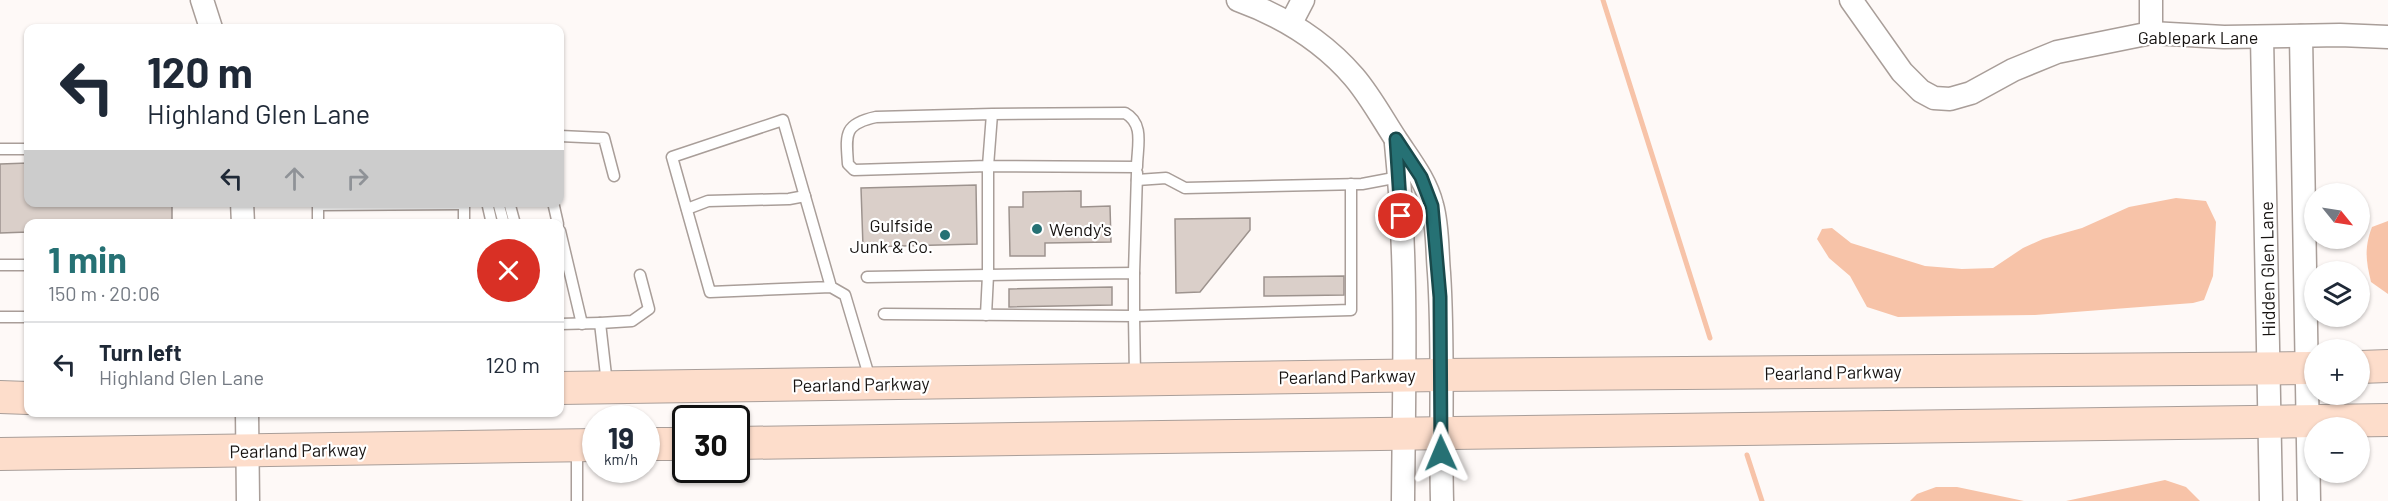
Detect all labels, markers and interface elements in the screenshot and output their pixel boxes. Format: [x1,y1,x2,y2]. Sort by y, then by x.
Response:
street label: Gablepark Lane [2138,26,2258,48]
text: 120 m [147,46,253,96]
icon: left [48,48,126,126]
text: Highland Glen Lane [147,97,370,129]
icon: left [215,162,248,195]
icon: ahead [278,162,311,195]
icon: right [341,162,374,195]
north arrow [2304,183,2370,249]
map controls [2304,183,2370,483]
pin [1375,190,1426,241]
icon: arrive [1384,199,1417,232]
street label: Hidden Glen Lane [2255,201,2279,337]
place label: Gulfside Junk & Co. [850,214,933,257]
place label: Wendy's [1049,218,1112,240]
marker: Wendy's [1030,222,1044,236]
marker: Gulfside Junk & Co. [938,228,952,242]
text: 1 min [48,237,127,280]
button: close [477,239,540,302]
button: layers [2304,261,2370,327]
text: 150 m · 20:06 [48,281,160,305]
text: Turn left [99,339,182,365]
button: + [2304,339,2370,405]
icon: left [48,348,81,381]
text: 120 m [485,351,540,377]
street label: Pearland Parkway [1764,360,1902,384]
street label: Pearland Parkway [1278,364,1416,388]
text: Highland Glen Lane [99,365,264,389]
street label: Pearland Parkway [792,372,930,396]
speed limit sign: 30 [672,405,750,483]
button: − [2304,417,2370,483]
text: 19 [608,419,634,455]
position arrow [1409,421,1473,485]
street label: Pearland Parkway [229,438,367,462]
text: km/h [604,450,638,468]

